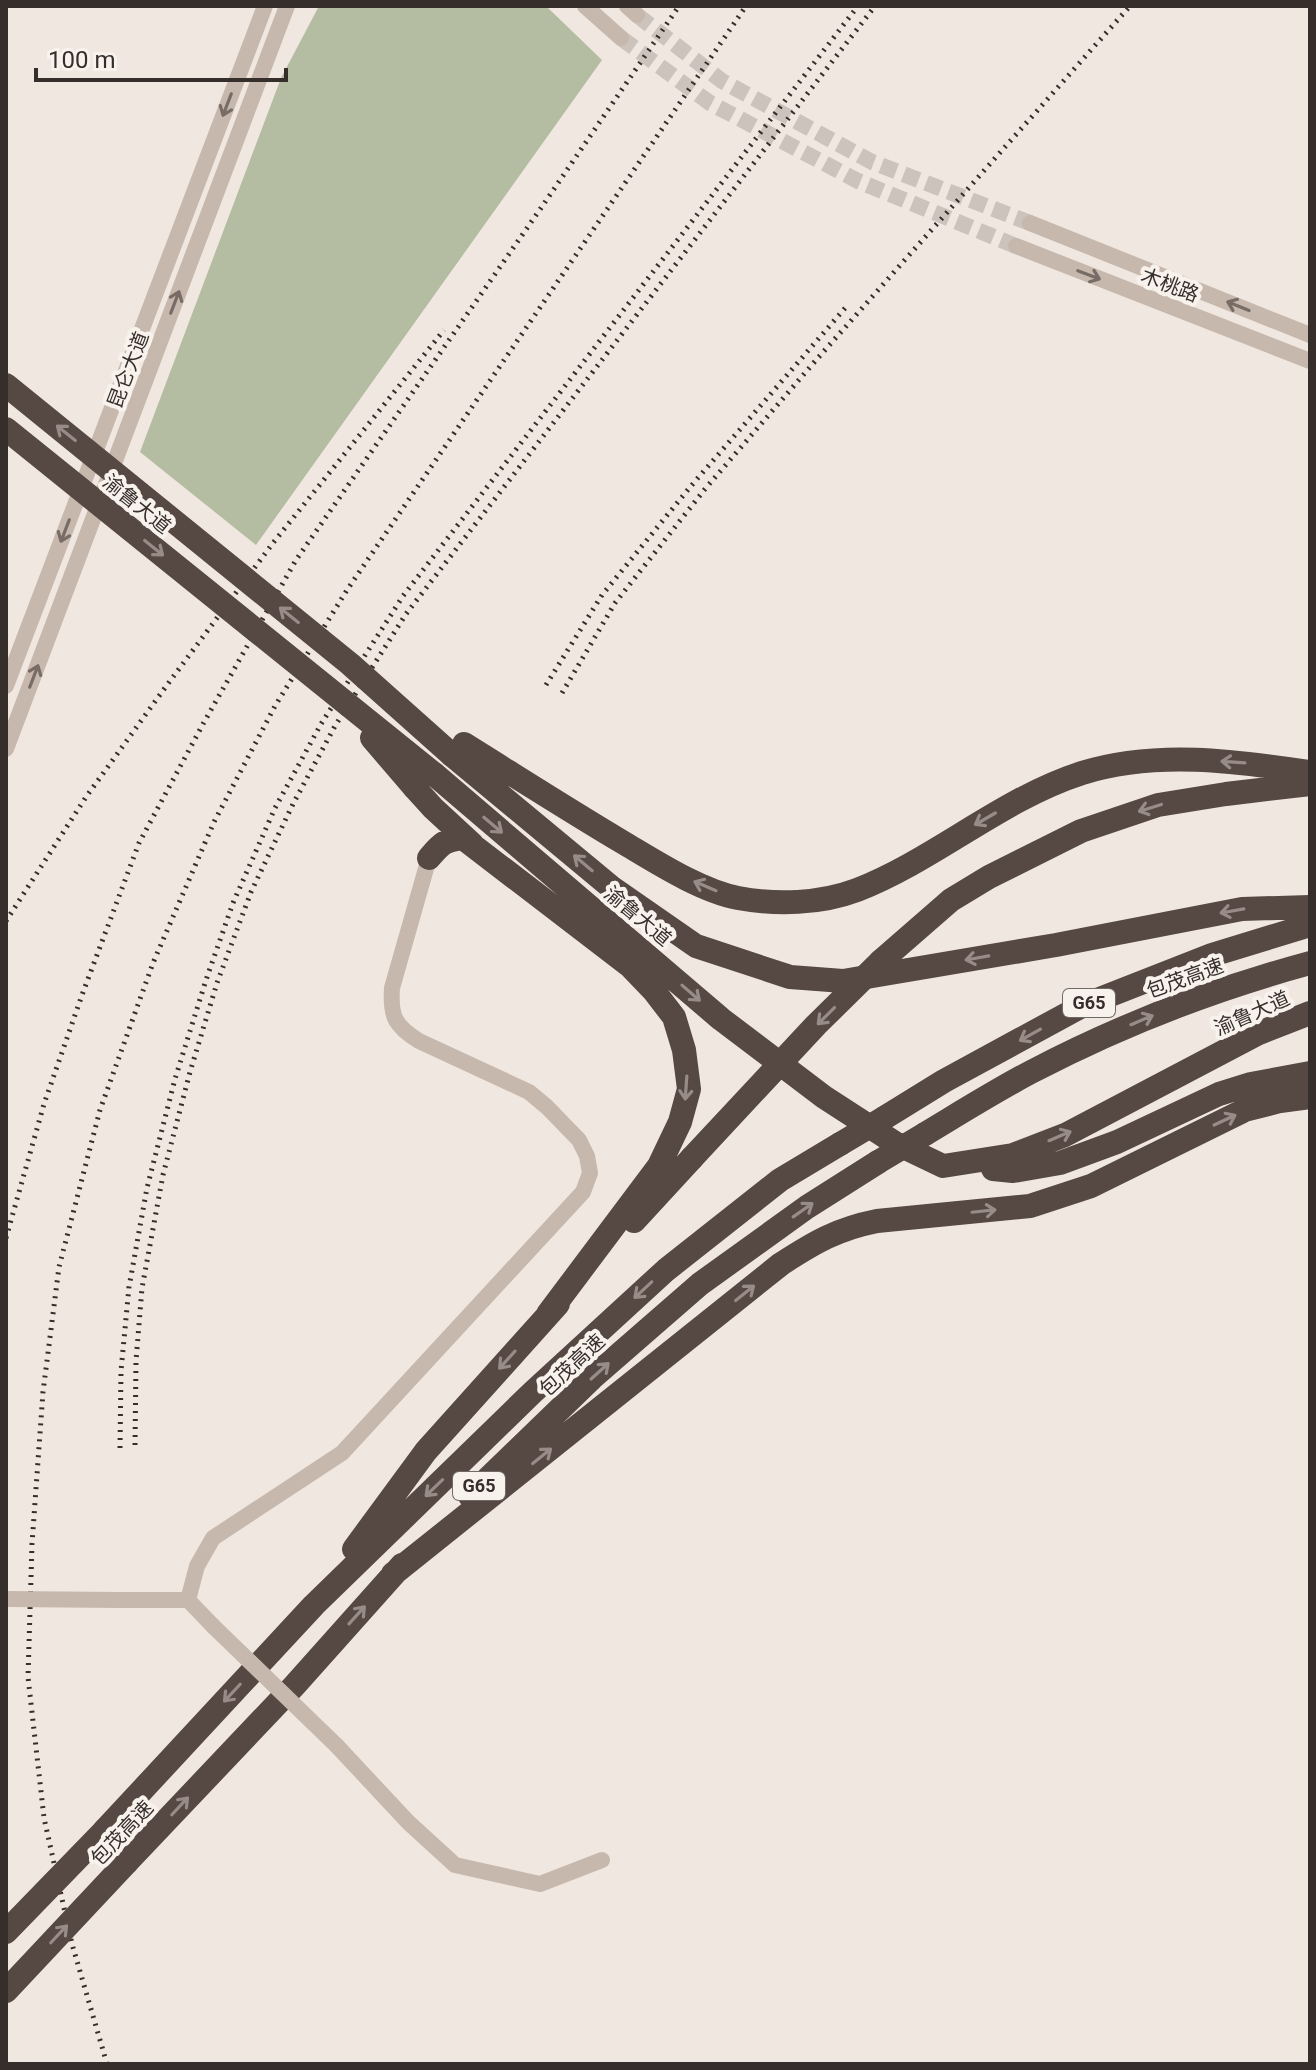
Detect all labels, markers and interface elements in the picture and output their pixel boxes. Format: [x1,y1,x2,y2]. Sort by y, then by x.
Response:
scale bar [36,32,286,82]
text: 100 m [48,46,115,74]
one-way arrow [219,92,233,117]
street label: 木桃路 [1138,263,1202,307]
one-way arrow [1076,269,1101,283]
one-way arrow [169,290,183,315]
one-way arrow [1226,297,1250,312]
street label: 昆仑大道 [102,328,154,412]
one-way arrow [56,425,77,442]
street label: 渝鲁大道 [98,470,176,538]
one-way arrow [57,518,71,543]
one-way arrow [143,539,164,557]
one-way arrow [280,606,300,624]
one-way arrow [28,664,42,689]
one-way arrow [1220,755,1247,770]
one-way arrow [1138,802,1163,816]
one-way arrow [974,811,997,827]
one-way arrow [483,816,503,834]
one-way arrow [572,855,593,873]
one-way arrow [693,878,718,892]
street label: 渝鲁大道 [600,881,676,951]
one-way arrow [1220,905,1245,920]
one-way arrow [964,952,990,967]
street label: 包茂高速 [1143,953,1227,1003]
one-way arrow [681,984,701,1002]
street label: 渝鲁大道 [1211,986,1293,1040]
road number: G65 [1063,989,1115,1017]
one-way arrow [817,1006,836,1025]
one-way arrow [1129,1012,1154,1026]
one-way arrow [1018,1027,1042,1043]
one-way arrow [678,1074,693,1101]
one-way arrow [1212,1112,1236,1127]
one-way arrow [1048,1128,1072,1143]
one-way arrow [791,1202,813,1218]
one-way arrow [970,1203,997,1218]
one-way arrow [634,1281,654,1299]
one-way arrow [734,1284,755,1302]
street label: 包茂高速 [535,1329,609,1401]
one-way arrow [498,1350,516,1370]
one-way arrow [589,1363,609,1381]
one-way arrow [531,1447,552,1464]
road number: G65 [453,1472,505,1500]
one-way arrow [425,1478,444,1497]
one-way arrow [348,1605,366,1625]
one-way arrow [222,1683,241,1703]
street label: 包茂高速 [86,1796,158,1870]
one-way arrow [171,1796,190,1816]
one-way arrow [50,1924,69,1944]

